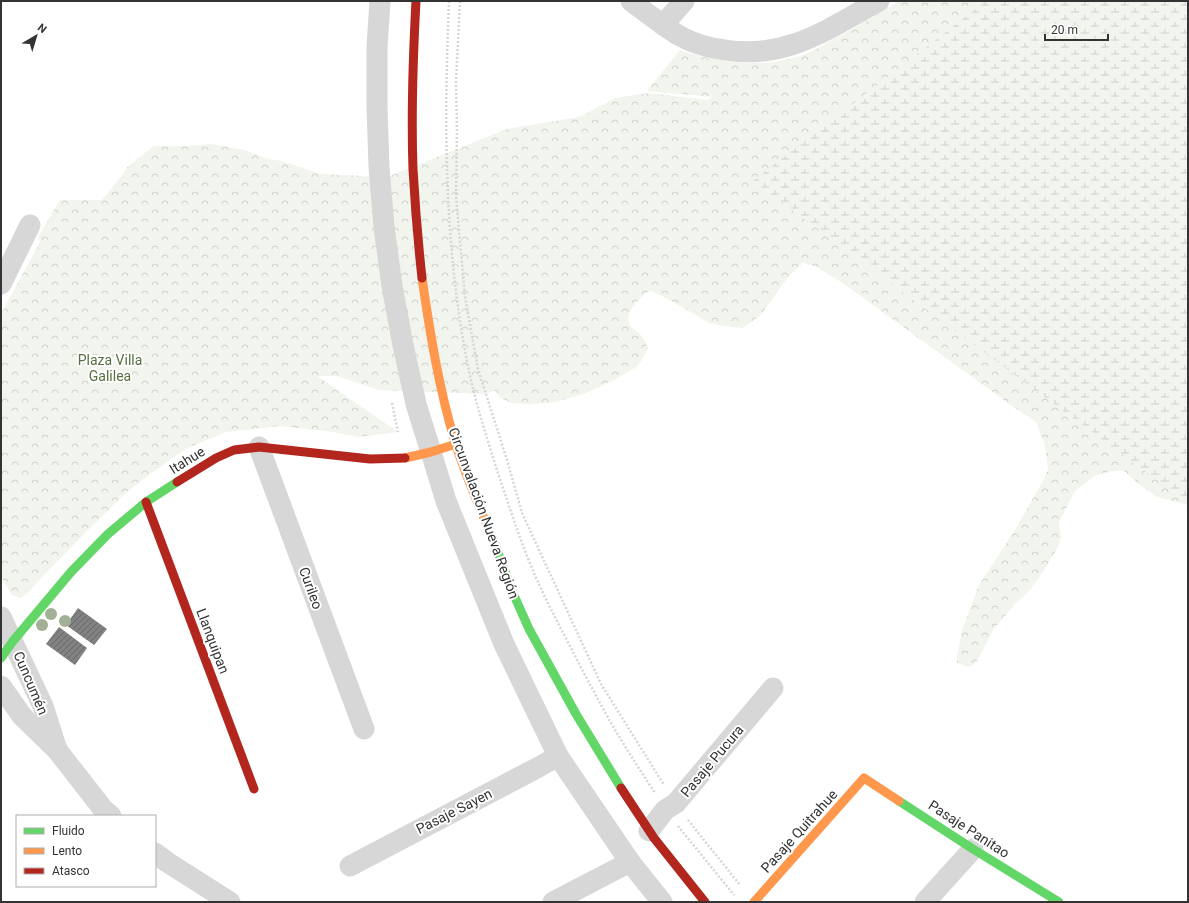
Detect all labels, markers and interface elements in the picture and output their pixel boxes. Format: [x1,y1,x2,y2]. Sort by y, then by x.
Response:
north arrow [16,16,56,56]
scale bar [1045,16,1108,42]
text: N [35,21,49,36]
text: 20 m [1051,23,1078,37]
park label: Plaza Villa Galilea [78,352,142,384]
street label: Circunvalación Nueva Región [446,425,522,601]
street label: Itahue [166,443,208,477]
street label: Curileo [296,565,326,611]
street label: Llanquipan [193,606,233,676]
street label: Cuncumén [11,649,51,717]
street label: Pasaje Pucura [677,722,747,800]
street label: Pasaje Sayen [413,785,495,837]
street label: Pasaje Quitrahue [758,786,840,876]
street label: Pasaje Panitao [926,797,1012,861]
legend [16,815,156,887]
text: Fluido [52,824,85,838]
text: Lento [52,844,82,858]
text: Atasco [52,864,90,878]

